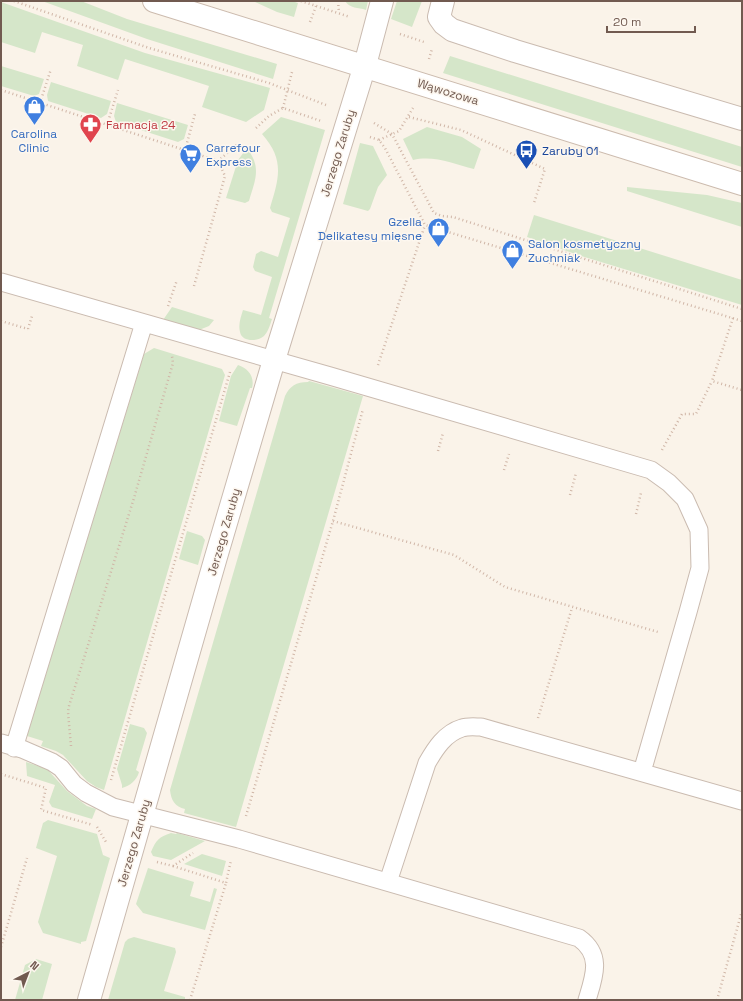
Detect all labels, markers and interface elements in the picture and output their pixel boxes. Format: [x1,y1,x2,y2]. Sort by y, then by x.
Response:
scale bar [607,8,695,34]
text: 20 m [613,14,641,30]
street label: Wąwozowa [415,75,481,109]
shop icon: Carolina Clinic [21,94,47,127]
street label: Jerzego Zaruby [317,107,359,199]
pharmacy icon: Farmacja 24 [77,112,103,145]
place label: Farmacja 24 [106,117,176,133]
place label: Carolina Clinic [11,126,57,156]
bus stop icon: Zaruby 01 [514,138,540,171]
place label: Carrefour Express [206,140,261,170]
supermarket icon: Carrefour Express [177,142,203,175]
place label: Zaruby 01 [542,143,599,159]
place label: Gzella Delikatesy mięsne [318,214,422,244]
shop icon: Gzella Delikatesy mięsne [425,216,451,249]
place label: Salon kosmetyczny Zuchniak [528,236,641,266]
shop icon: Salon kosmetyczny Zuchniak [500,238,526,271]
street label: Jerzego Zaruby [204,486,244,578]
street label: Jerzego Zaruby [114,797,154,889]
north arrow [8,953,48,993]
text: N [27,958,42,973]

